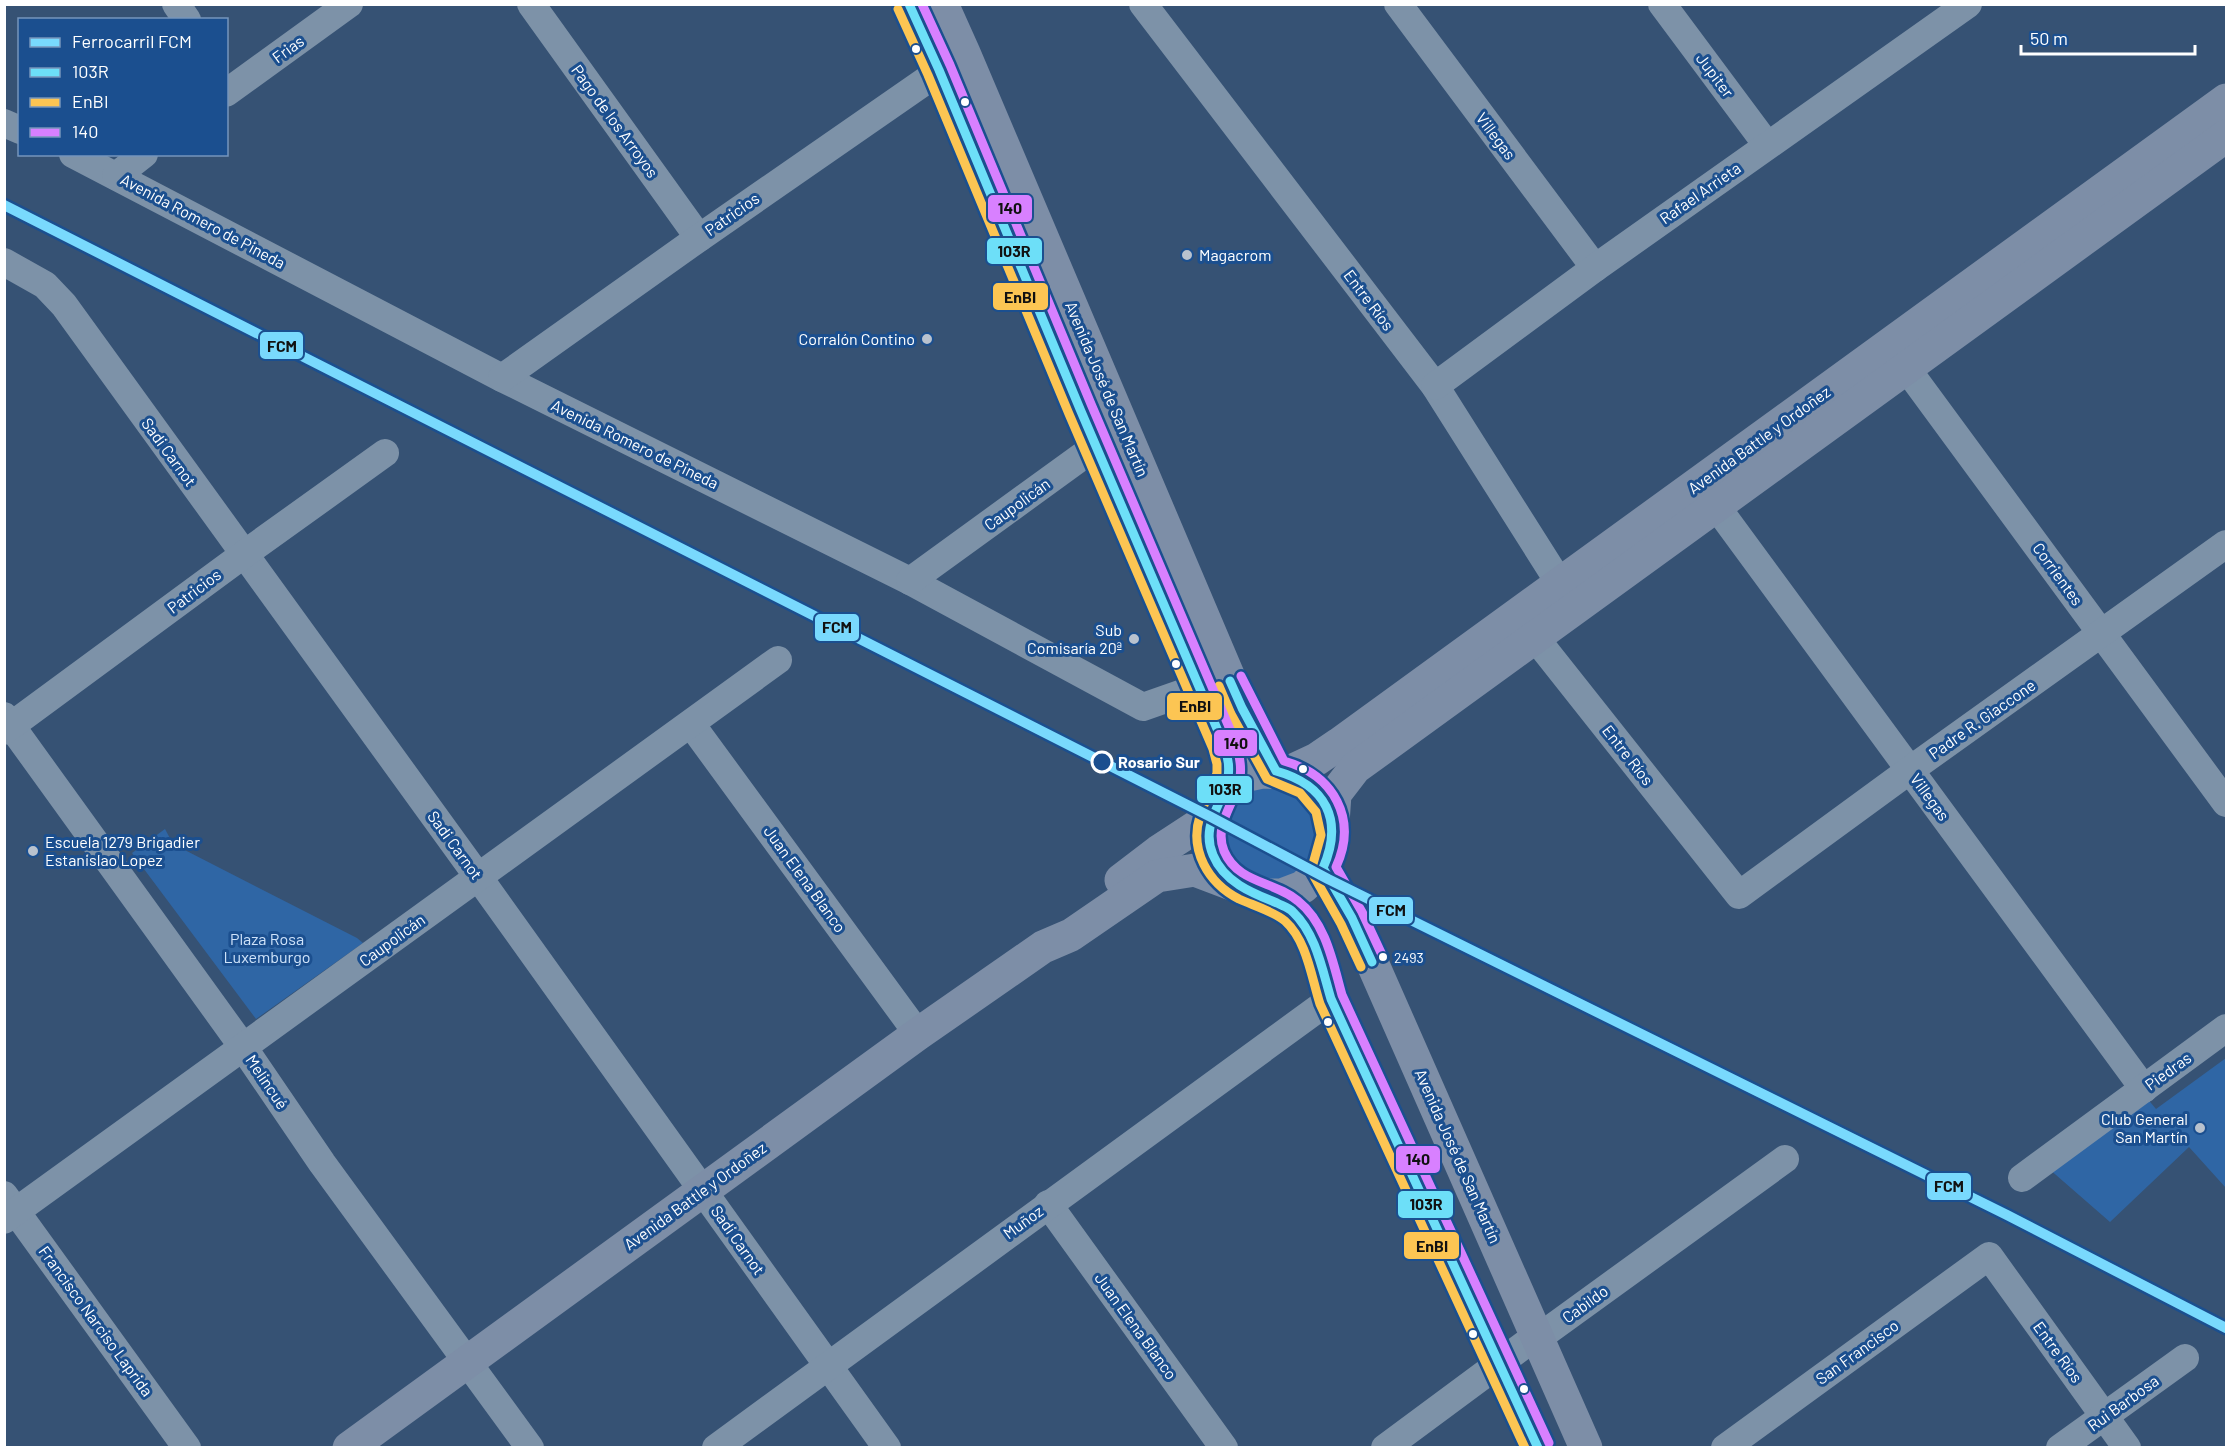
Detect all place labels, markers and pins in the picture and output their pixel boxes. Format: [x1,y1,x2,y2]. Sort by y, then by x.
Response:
unlabelled marker [910,43,922,55]
unlabelled marker [959,96,971,108]
place label: Magacrom [1199,245,1271,264]
marker: Magacrom [1180,248,1194,262]
place label: Corralón Contino [799,329,915,348]
marker: Corralón Contino [920,332,934,346]
place label: Sub Comisaría 20ª [1027,620,1122,657]
marker: Sub Comisaría 20ª [1127,632,1141,646]
unlabelled marker [1170,658,1182,670]
marker: Rosario Sur [1091,751,1113,773]
place label: Rosario Sur [1118,752,1200,771]
unlabelled marker [1297,763,1309,775]
place label: Escuela 1279 Brigadier Estanislao Lopez [45,832,200,869]
marker: Escuela 1279 Brigadier Estanislao Lopez [26,844,40,858]
place label: 2493 [1394,949,1424,966]
marker: 2493 [1377,951,1389,963]
unlabelled marker [1322,1016,1334,1028]
place label: Club General San Martín [2101,1109,2188,1146]
marker: Club General San Martín [2193,1121,2207,1135]
unlabelled marker [1467,1328,1479,1340]
unlabelled marker [1518,1383,1530,1395]

